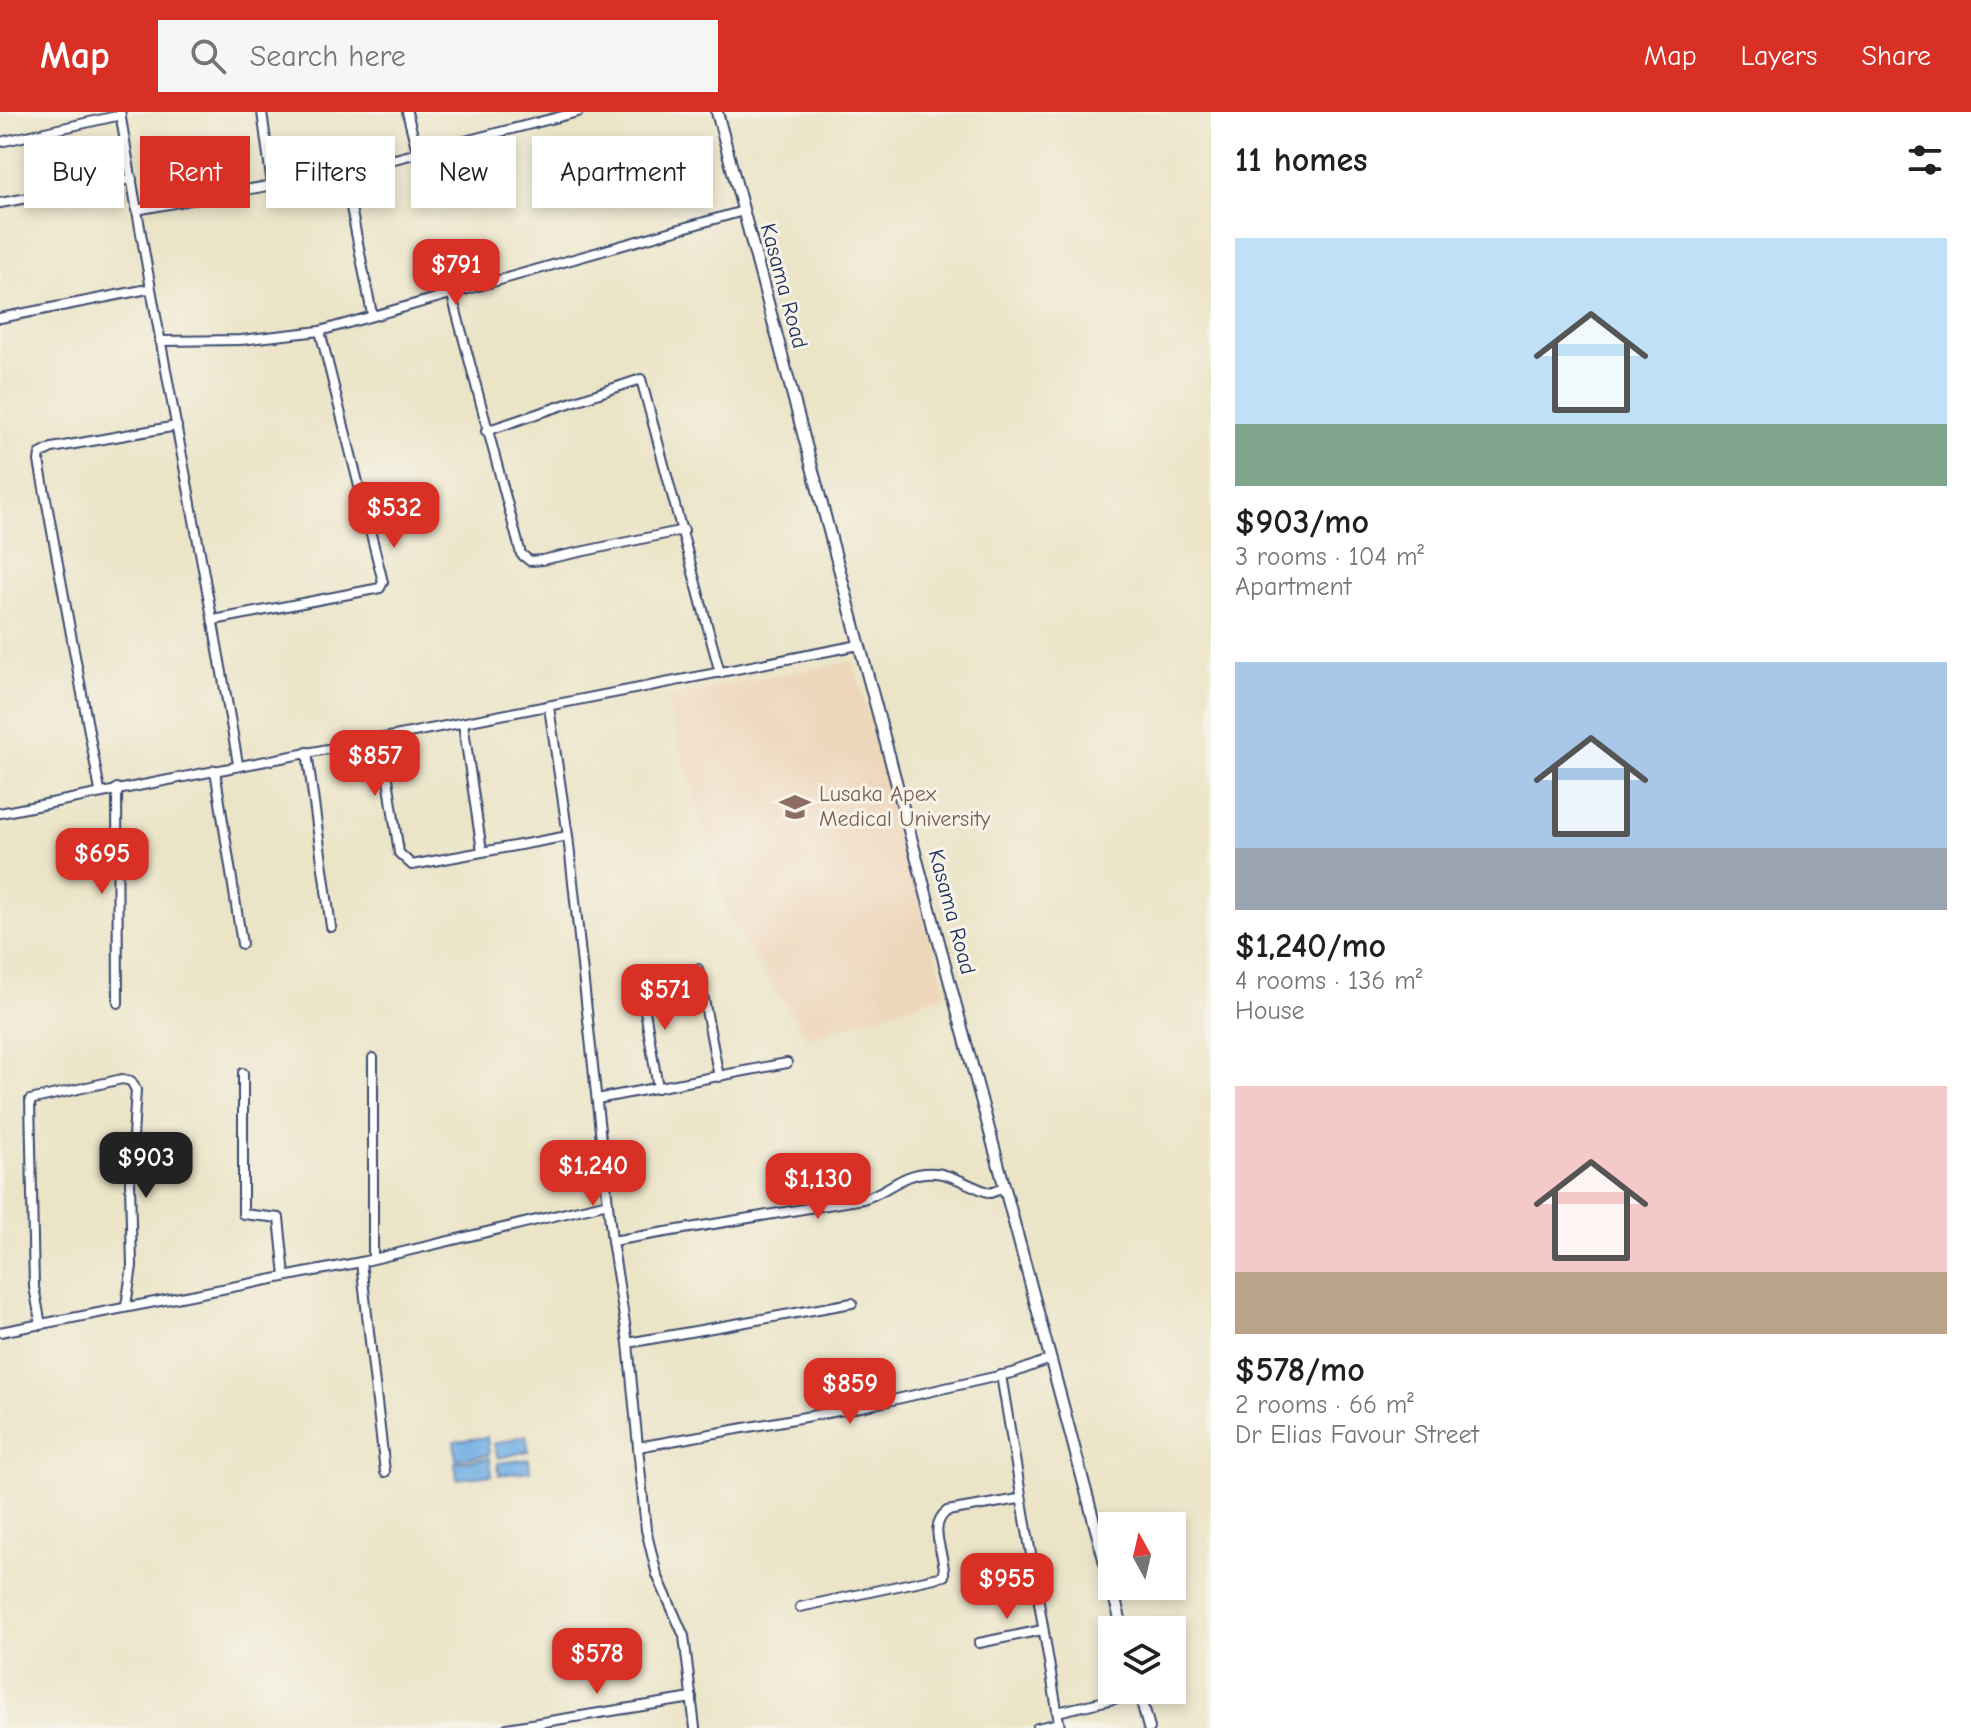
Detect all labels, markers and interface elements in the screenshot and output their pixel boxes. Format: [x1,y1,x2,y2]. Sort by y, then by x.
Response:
search box [158,20,718,92]
text: Map [40,34,110,78]
icon: search [186,34,230,78]
text: Search here [250,39,406,74]
text: Map [1644,40,1697,72]
text: Layers [1741,40,1817,72]
text: Share [1861,40,1931,72]
chip: Buy [24,136,124,208]
chip: Rent [140,136,250,208]
chip: Filters [266,136,395,208]
chip: New [411,136,516,208]
chip: Apartment [532,136,713,208]
icon: filters [1903,138,1947,182]
text: 11 homes [1235,140,1368,180]
street label: Kasama Road [755,221,813,351]
pin: $791 [409,239,503,307]
text: $791 [431,250,481,280]
icon: home [1519,290,1663,434]
pin: $532 [347,482,441,550]
text: $532 [366,493,422,523]
text: $903/mo [1235,502,1369,542]
text: 3 rooms · 104 m² [1235,542,1424,572]
text: Apartment [1235,572,1351,602]
icon: home [1519,714,1663,858]
pin: $857 [328,730,422,798]
text: $857 [348,741,402,771]
place label: Lusaka Apex Medical University [819,781,991,832]
school or university icon: Lusaka Apex Medical University [778,790,812,824]
pin: $695 [55,828,149,896]
text: $695 [74,839,130,869]
street label: Kasama Road [923,847,981,977]
text: $1,240/mo [1235,926,1386,966]
pin: $571 [618,964,712,1032]
text: 4 rooms · 136 m² [1235,966,1422,996]
text: $571 [639,975,691,1005]
text: House [1235,996,1305,1026]
pin: $903 [99,1132,193,1200]
icon: home [1519,1138,1663,1282]
pin: $1,240 [528,1140,658,1208]
text: $903 [118,1143,174,1173]
text: $1,240 [558,1151,628,1181]
pin: $1,130 [753,1153,883,1221]
text: $1,130 [784,1164,852,1194]
text: $578/mo [1235,1350,1365,1390]
pin: $859 [803,1358,897,1426]
text: $859 [822,1369,878,1399]
text: 2 rooms · 66 m² [1235,1390,1414,1420]
text: Dr Elias Favour Street [1235,1420,1479,1450]
north arrow [1098,1512,1186,1600]
map controls [1098,1512,1186,1704]
pin: $955 [960,1553,1054,1621]
text: $955 [979,1564,1035,1594]
button: layers [1098,1616,1186,1704]
pin: $578 [550,1628,644,1696]
text: $578 [570,1639,624,1669]

